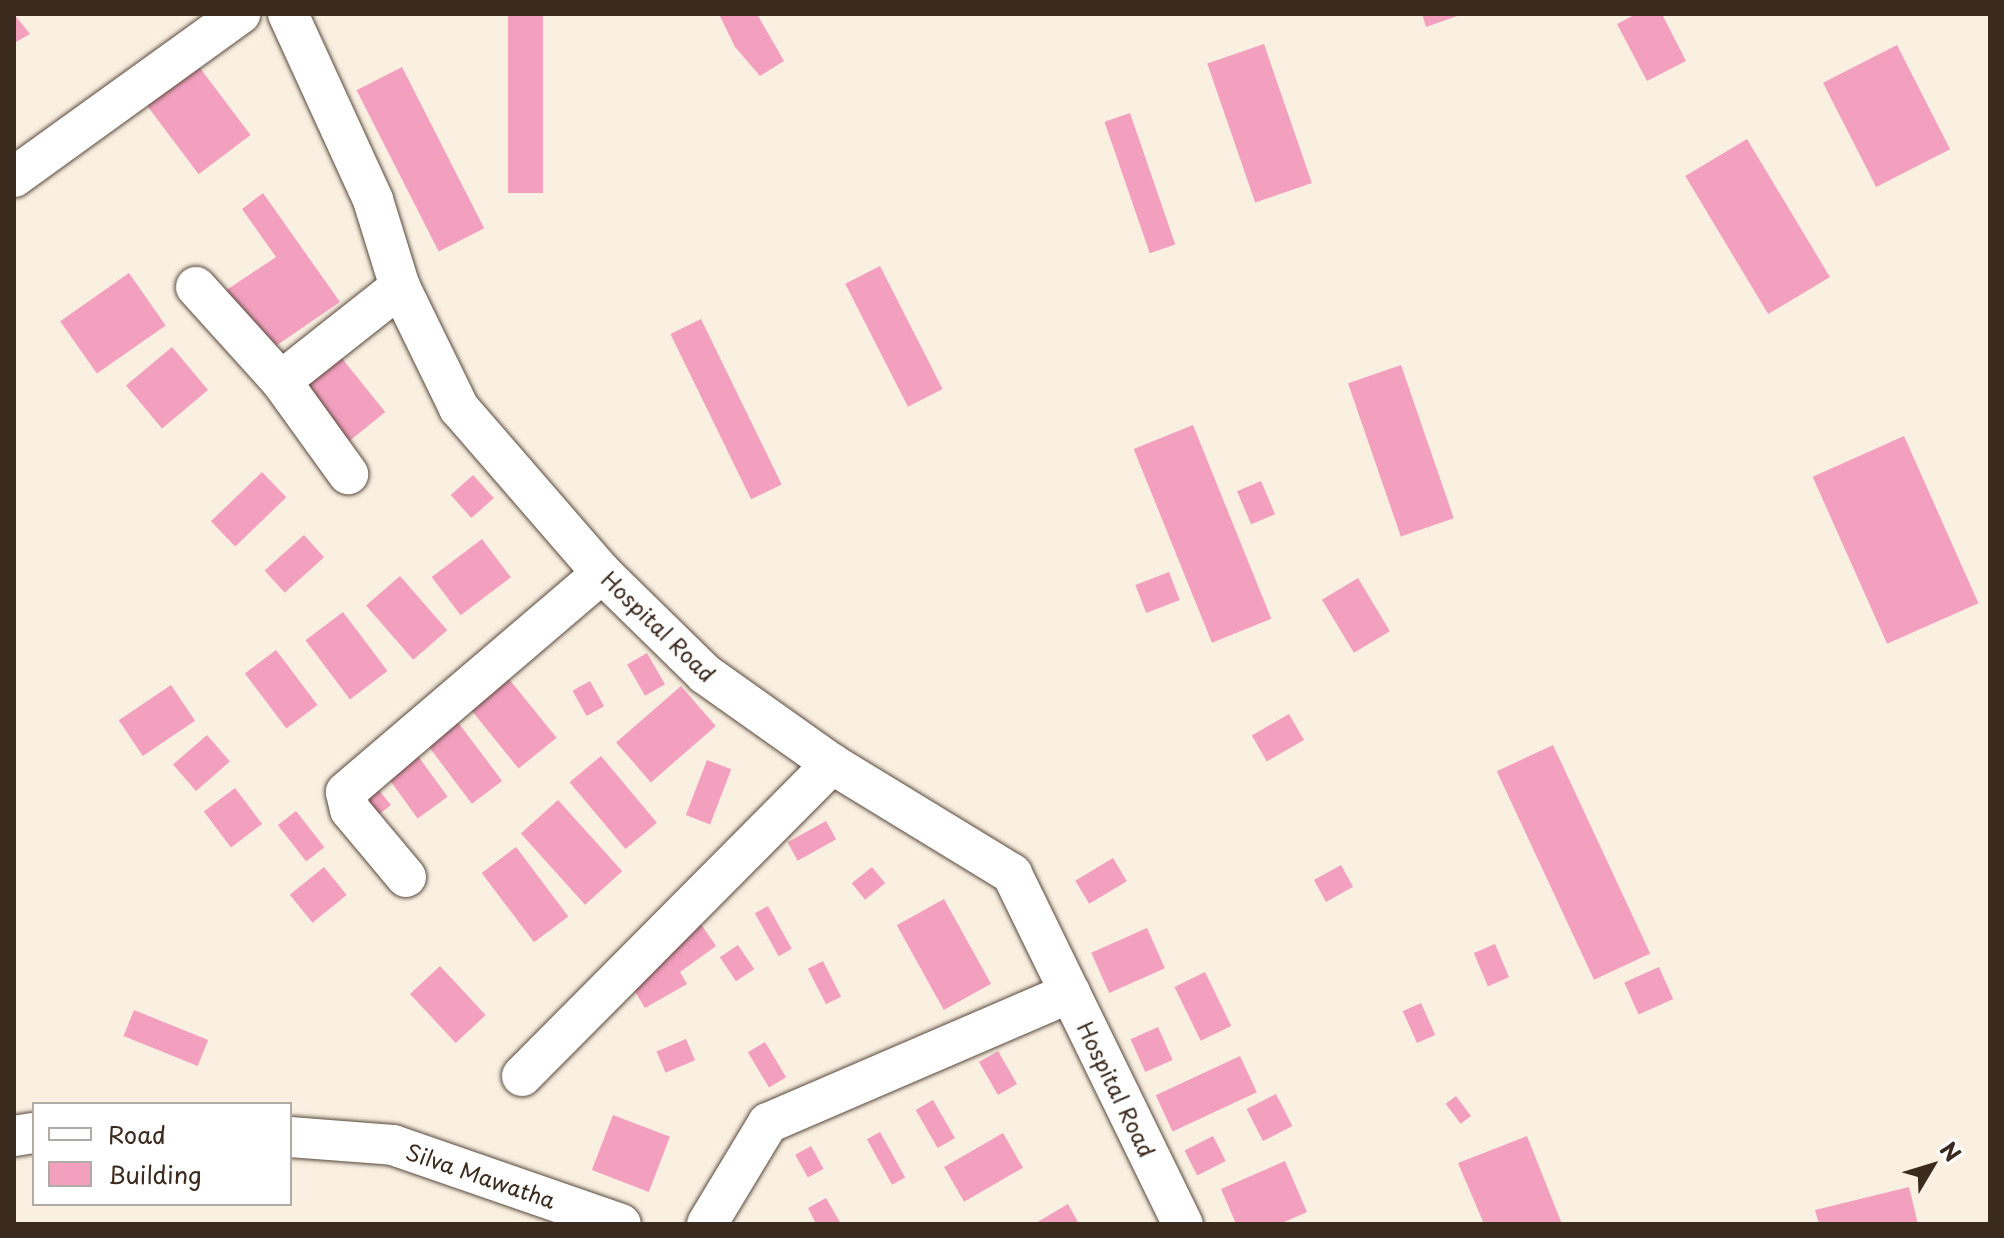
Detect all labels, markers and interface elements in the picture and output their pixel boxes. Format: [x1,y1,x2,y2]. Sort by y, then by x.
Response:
street label: Hospital Road [596,565,722,687]
street label: Hospital Road [1073,1016,1161,1162]
legend [32,1102,292,1206]
text: Road [108,1116,166,1152]
north arrow [1892,1126,1972,1206]
text: N [1933,1134,1970,1168]
street label: Silva Mawatha [402,1137,560,1213]
text: Building [108,1156,202,1192]

